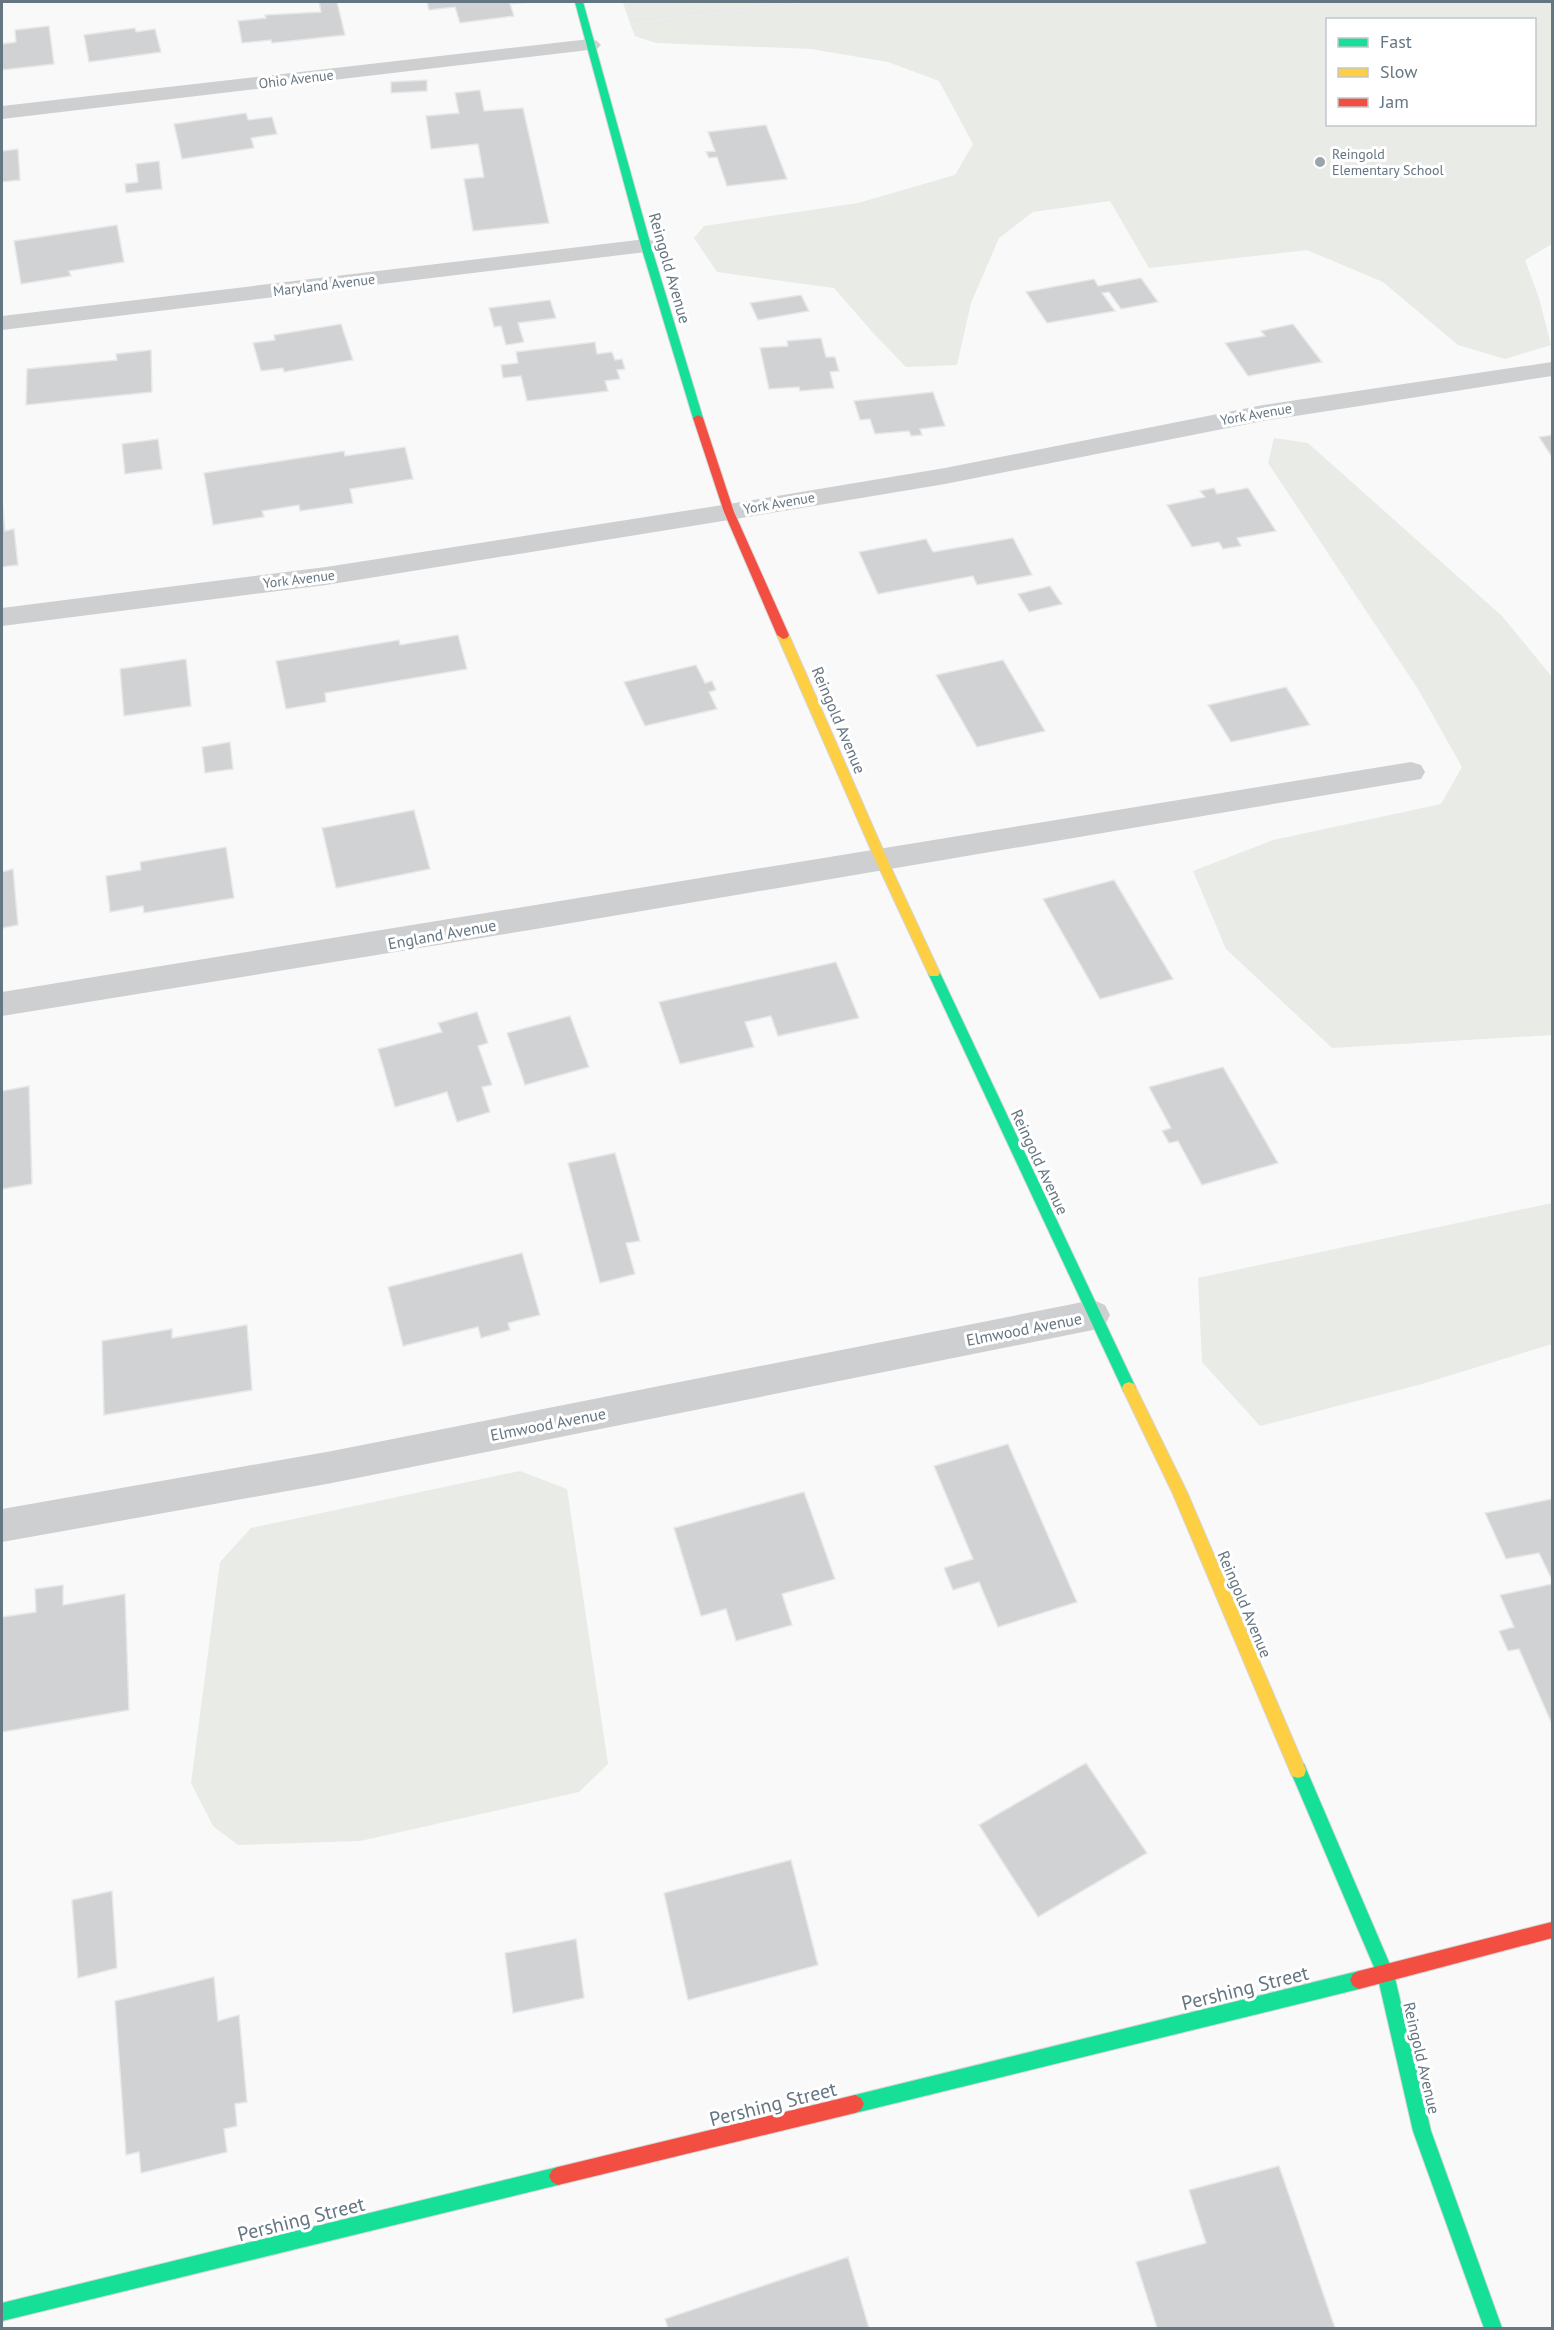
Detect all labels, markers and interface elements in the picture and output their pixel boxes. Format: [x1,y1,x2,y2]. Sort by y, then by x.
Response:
legend [1326,18,1536,126]
text: Fast [1380,30,1412,53]
text: Slow [1380,60,1418,83]
street label: Ohio Avenue [257,65,335,93]
text: Jam [1379,90,1409,113]
place label: Reingold Elementary School [1332,145,1444,179]
marker: Reingold Elementary School [1313,155,1327,169]
street label: Reingold Avenue [645,210,695,326]
street label: Maryland Avenue [272,270,376,300]
street label: York Avenue [1219,399,1293,429]
street label: York Avenue [742,488,816,518]
street label: York Avenue [262,566,336,592]
street label: Reingold Avenue [808,664,870,776]
street label: England Avenue [386,915,498,953]
street label: Reingold Avenue [1007,1106,1073,1218]
street label: Elmwood Avenue [965,1308,1083,1350]
street label: Elmwood Avenue [489,1403,607,1445]
street label: Reingold Avenue [1214,1548,1276,1660]
street label: Pershing Street [1179,1960,1312,2016]
street label: Reingold Avenue [1399,2000,1445,2116]
street label: Pershing Street [707,2076,840,2132]
street label: Pershing Street [235,2191,368,2247]

